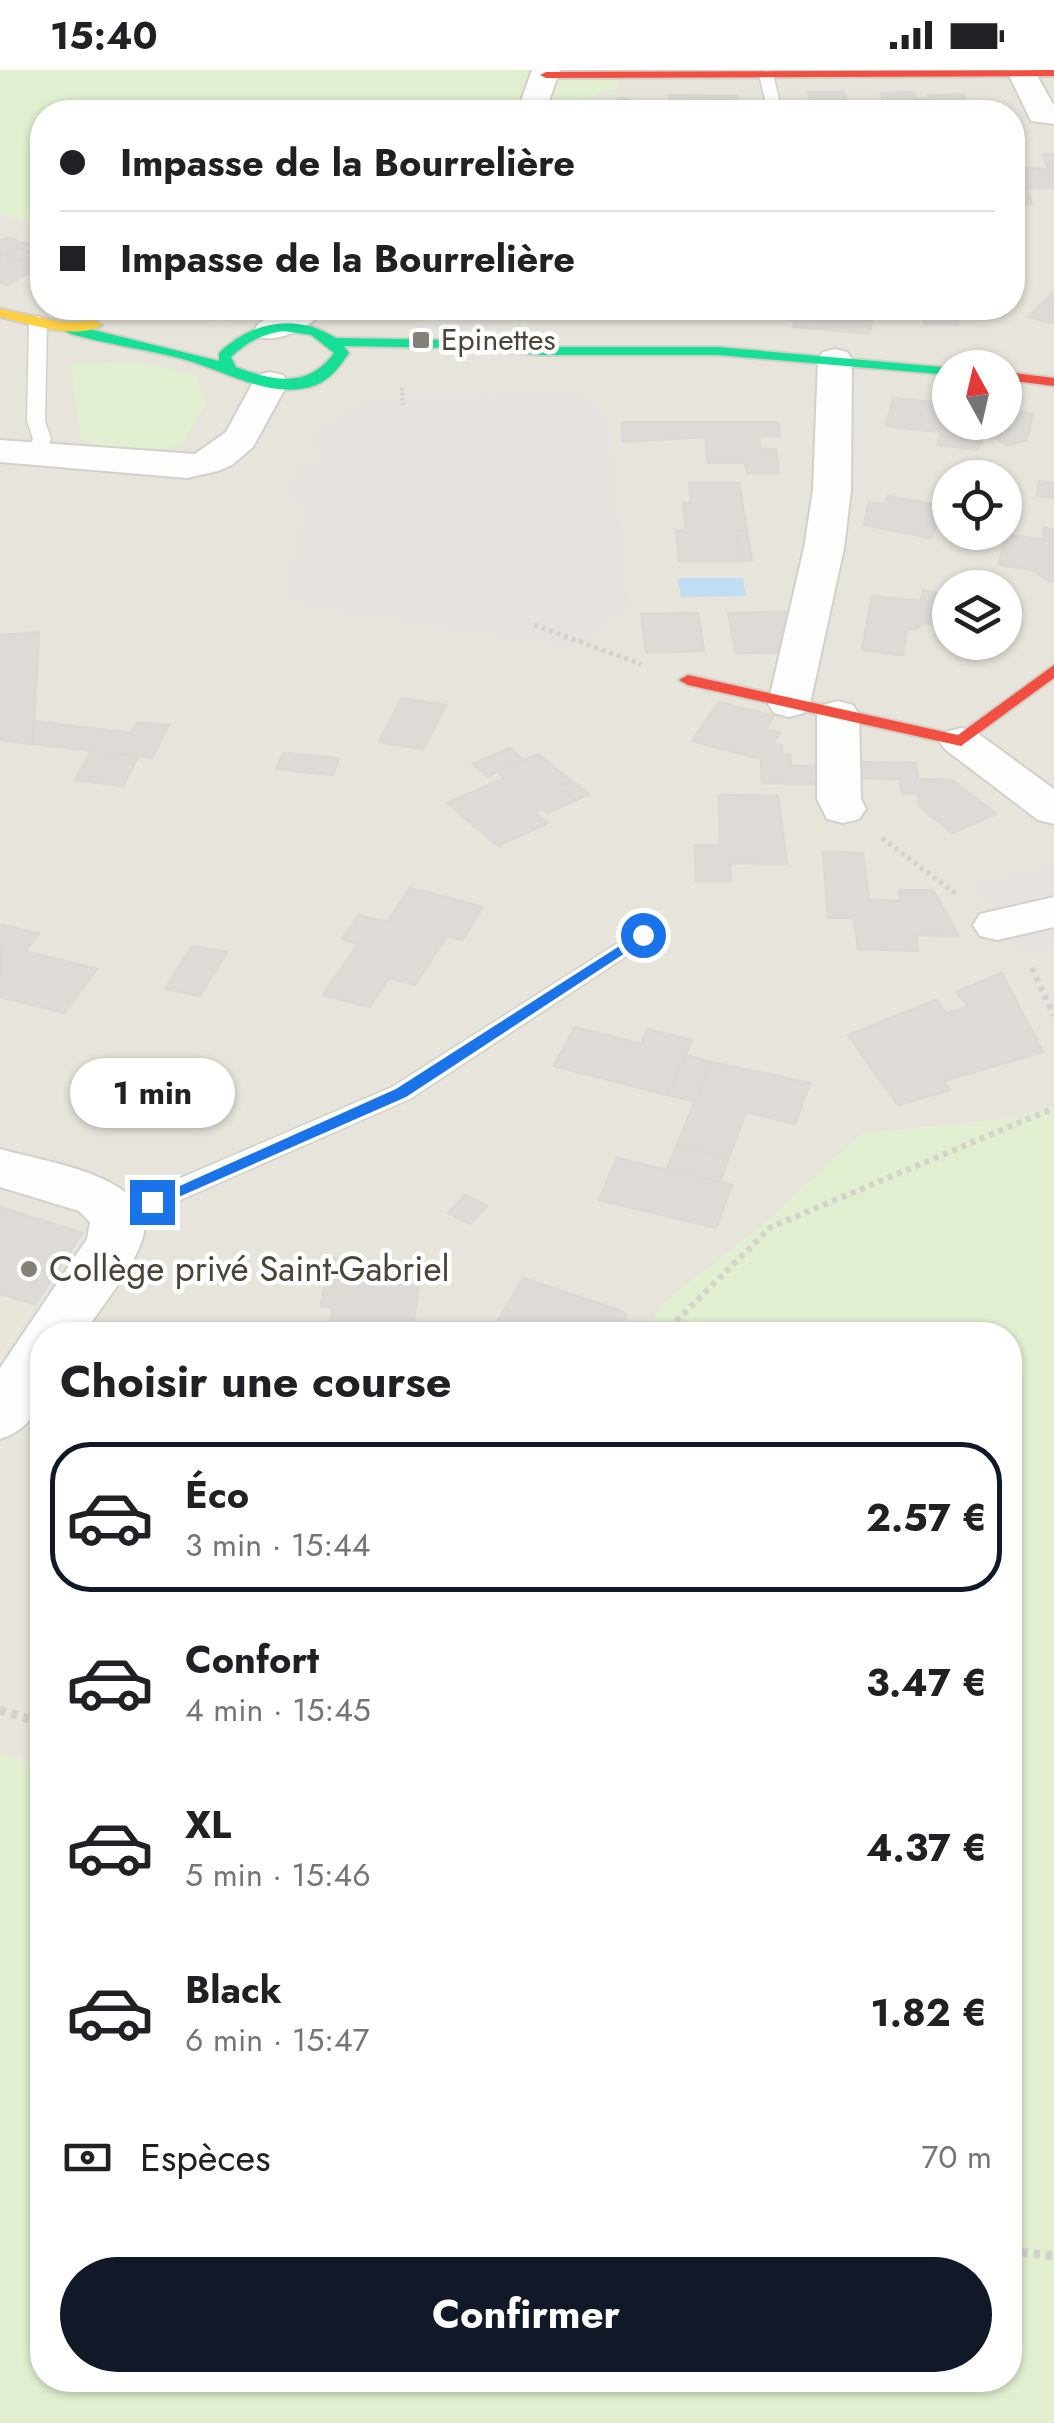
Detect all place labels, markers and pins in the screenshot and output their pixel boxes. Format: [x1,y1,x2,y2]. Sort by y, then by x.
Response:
place label: Epinettes [441,318,556,361]
marker: Epinettes [410,329,432,351]
place label: Collège privé Saint-Gabriel [49,1244,449,1294]
marker: Collège privé Saint-Gabriel [18,1258,40,1280]

